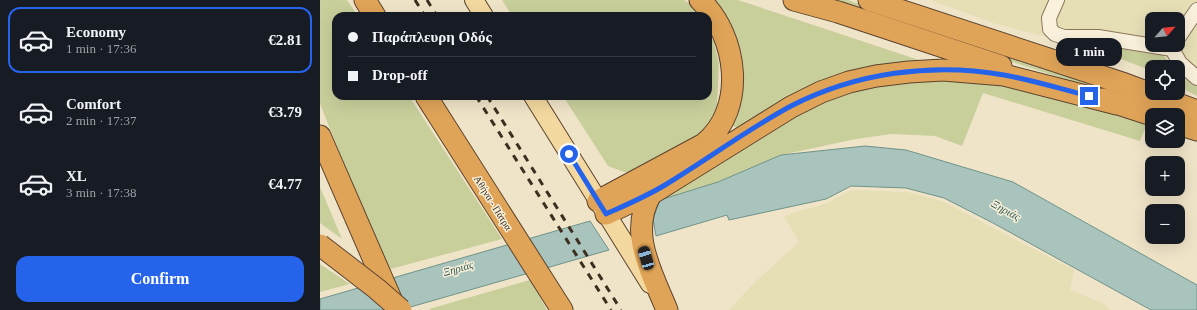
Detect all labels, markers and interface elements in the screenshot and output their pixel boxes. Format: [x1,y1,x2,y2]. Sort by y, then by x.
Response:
north arrow [1145,12,1185,52]
map controls [1145,12,1185,244]
icon: car [18,22,54,58]
text: Economy [66,24,126,40]
text: Παράπλευρη Οδός [372,29,492,45]
text: €2.81 [268,32,302,48]
callout: 1 min [1056,38,1122,66]
text: 1 min · 17:36 [66,41,136,56]
text: 1 min [1073,44,1105,59]
button: locate [1145,60,1185,100]
text: Drop-off [372,67,428,83]
route end [1080,87,1098,105]
icon: car [18,94,54,130]
text: Comfort [66,96,121,112]
text: €3.79 [268,104,302,120]
button: layers [1145,108,1185,148]
text: 2 min · 17:37 [66,113,136,128]
route start [560,145,578,163]
button: + [1145,156,1185,196]
icon: car [18,166,54,202]
text: XL [66,168,87,184]
street label: Αθήνα - Πάτρα [472,174,515,233]
text: €4.77 [268,176,302,192]
text: 3 min · 17:38 [66,185,136,200]
water label: Ξηριάς [990,197,1023,223]
button: − [1145,204,1185,244]
car [637,245,655,271]
button: Confirm [16,256,304,302]
water label: Ξηριάς [441,258,475,278]

